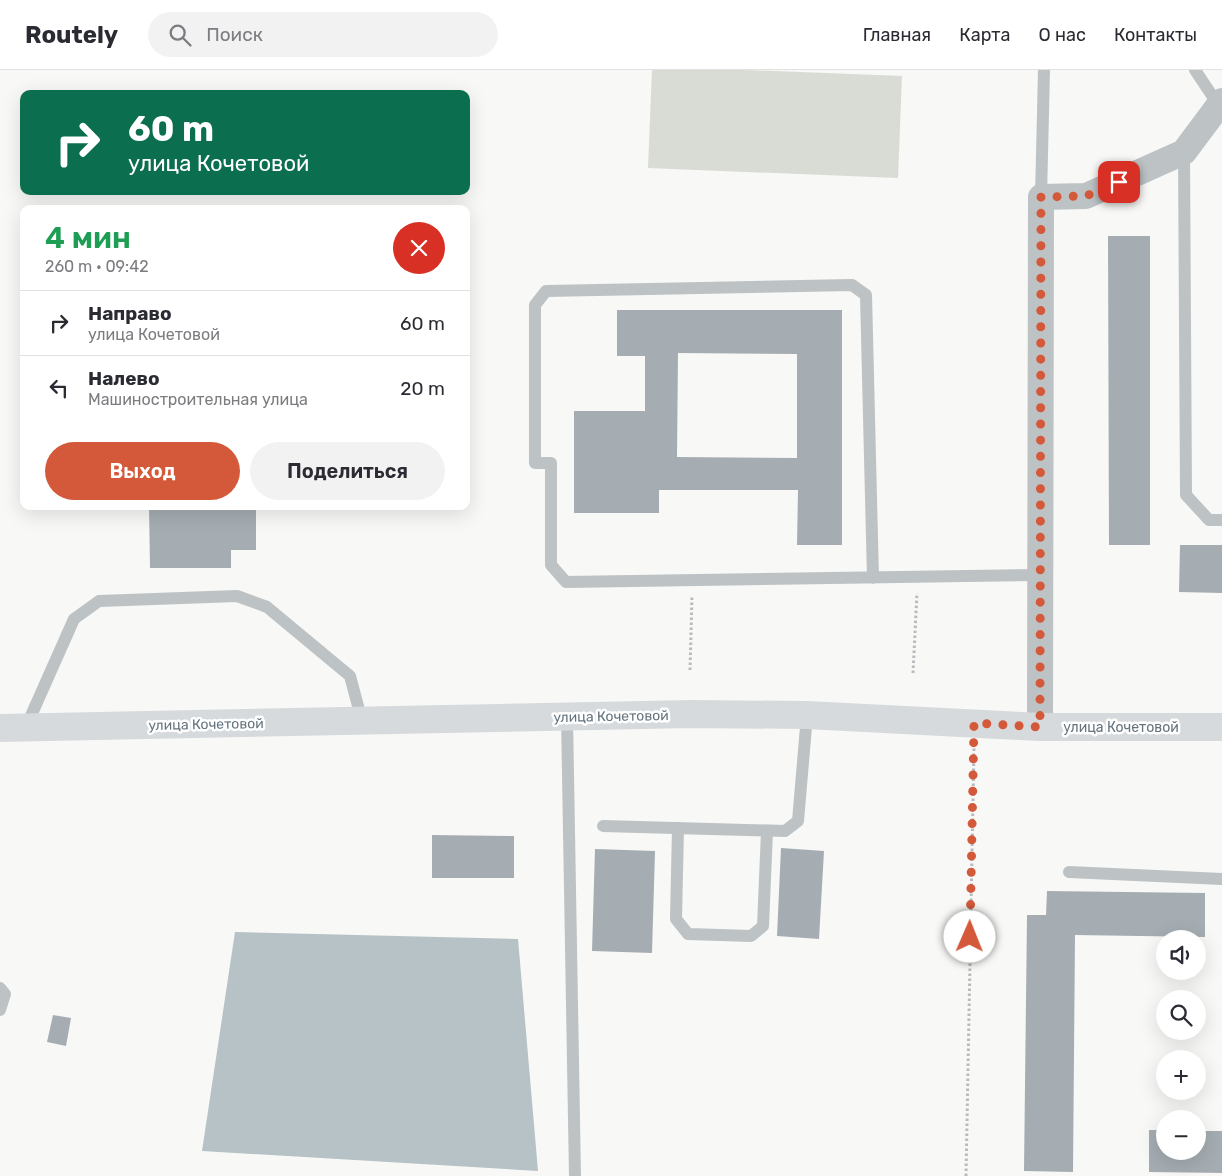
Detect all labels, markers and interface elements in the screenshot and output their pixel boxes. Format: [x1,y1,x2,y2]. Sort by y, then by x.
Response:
search box [148,12,498,57]
text: Routely [25,21,118,49]
icon: search [166,21,194,49]
text: Поиск [206,23,263,46]
text: Главная [863,24,931,46]
text: Карта [959,24,1011,46]
text: О нас [1039,24,1086,46]
text: Контакты [1114,24,1197,46]
text: 60 m [128,108,214,150]
icon: right [45,110,110,175]
text: улица Кочетовой [128,150,309,177]
pin [1098,161,1140,203]
icon: arrive [1105,168,1133,196]
text: 4 мин [45,220,131,256]
button: close [393,222,445,274]
text: 260 m · 09:42 [45,257,149,276]
text: Направо [88,302,172,325]
icon: right [45,309,73,337]
text: 60 m [400,312,445,335]
text: улица Кочетовой [88,325,220,344]
text: Налево [88,367,160,390]
icon: left [45,374,73,402]
text: 20 m [400,377,445,400]
text: Машиностроительная улица [88,390,308,409]
button: Выход [45,442,240,500]
button: Поделиться [250,442,445,500]
street label: улица Кочетовой [553,707,669,726]
street label: улица Кочетовой [148,715,264,734]
street label: улица Кочетовой [1063,719,1179,736]
position arrow [943,910,995,962]
map controls [1156,930,1206,1160]
button: sound [1156,930,1206,980]
button: search [1156,990,1206,1040]
button: + [1156,1050,1206,1100]
button: − [1156,1110,1206,1160]

